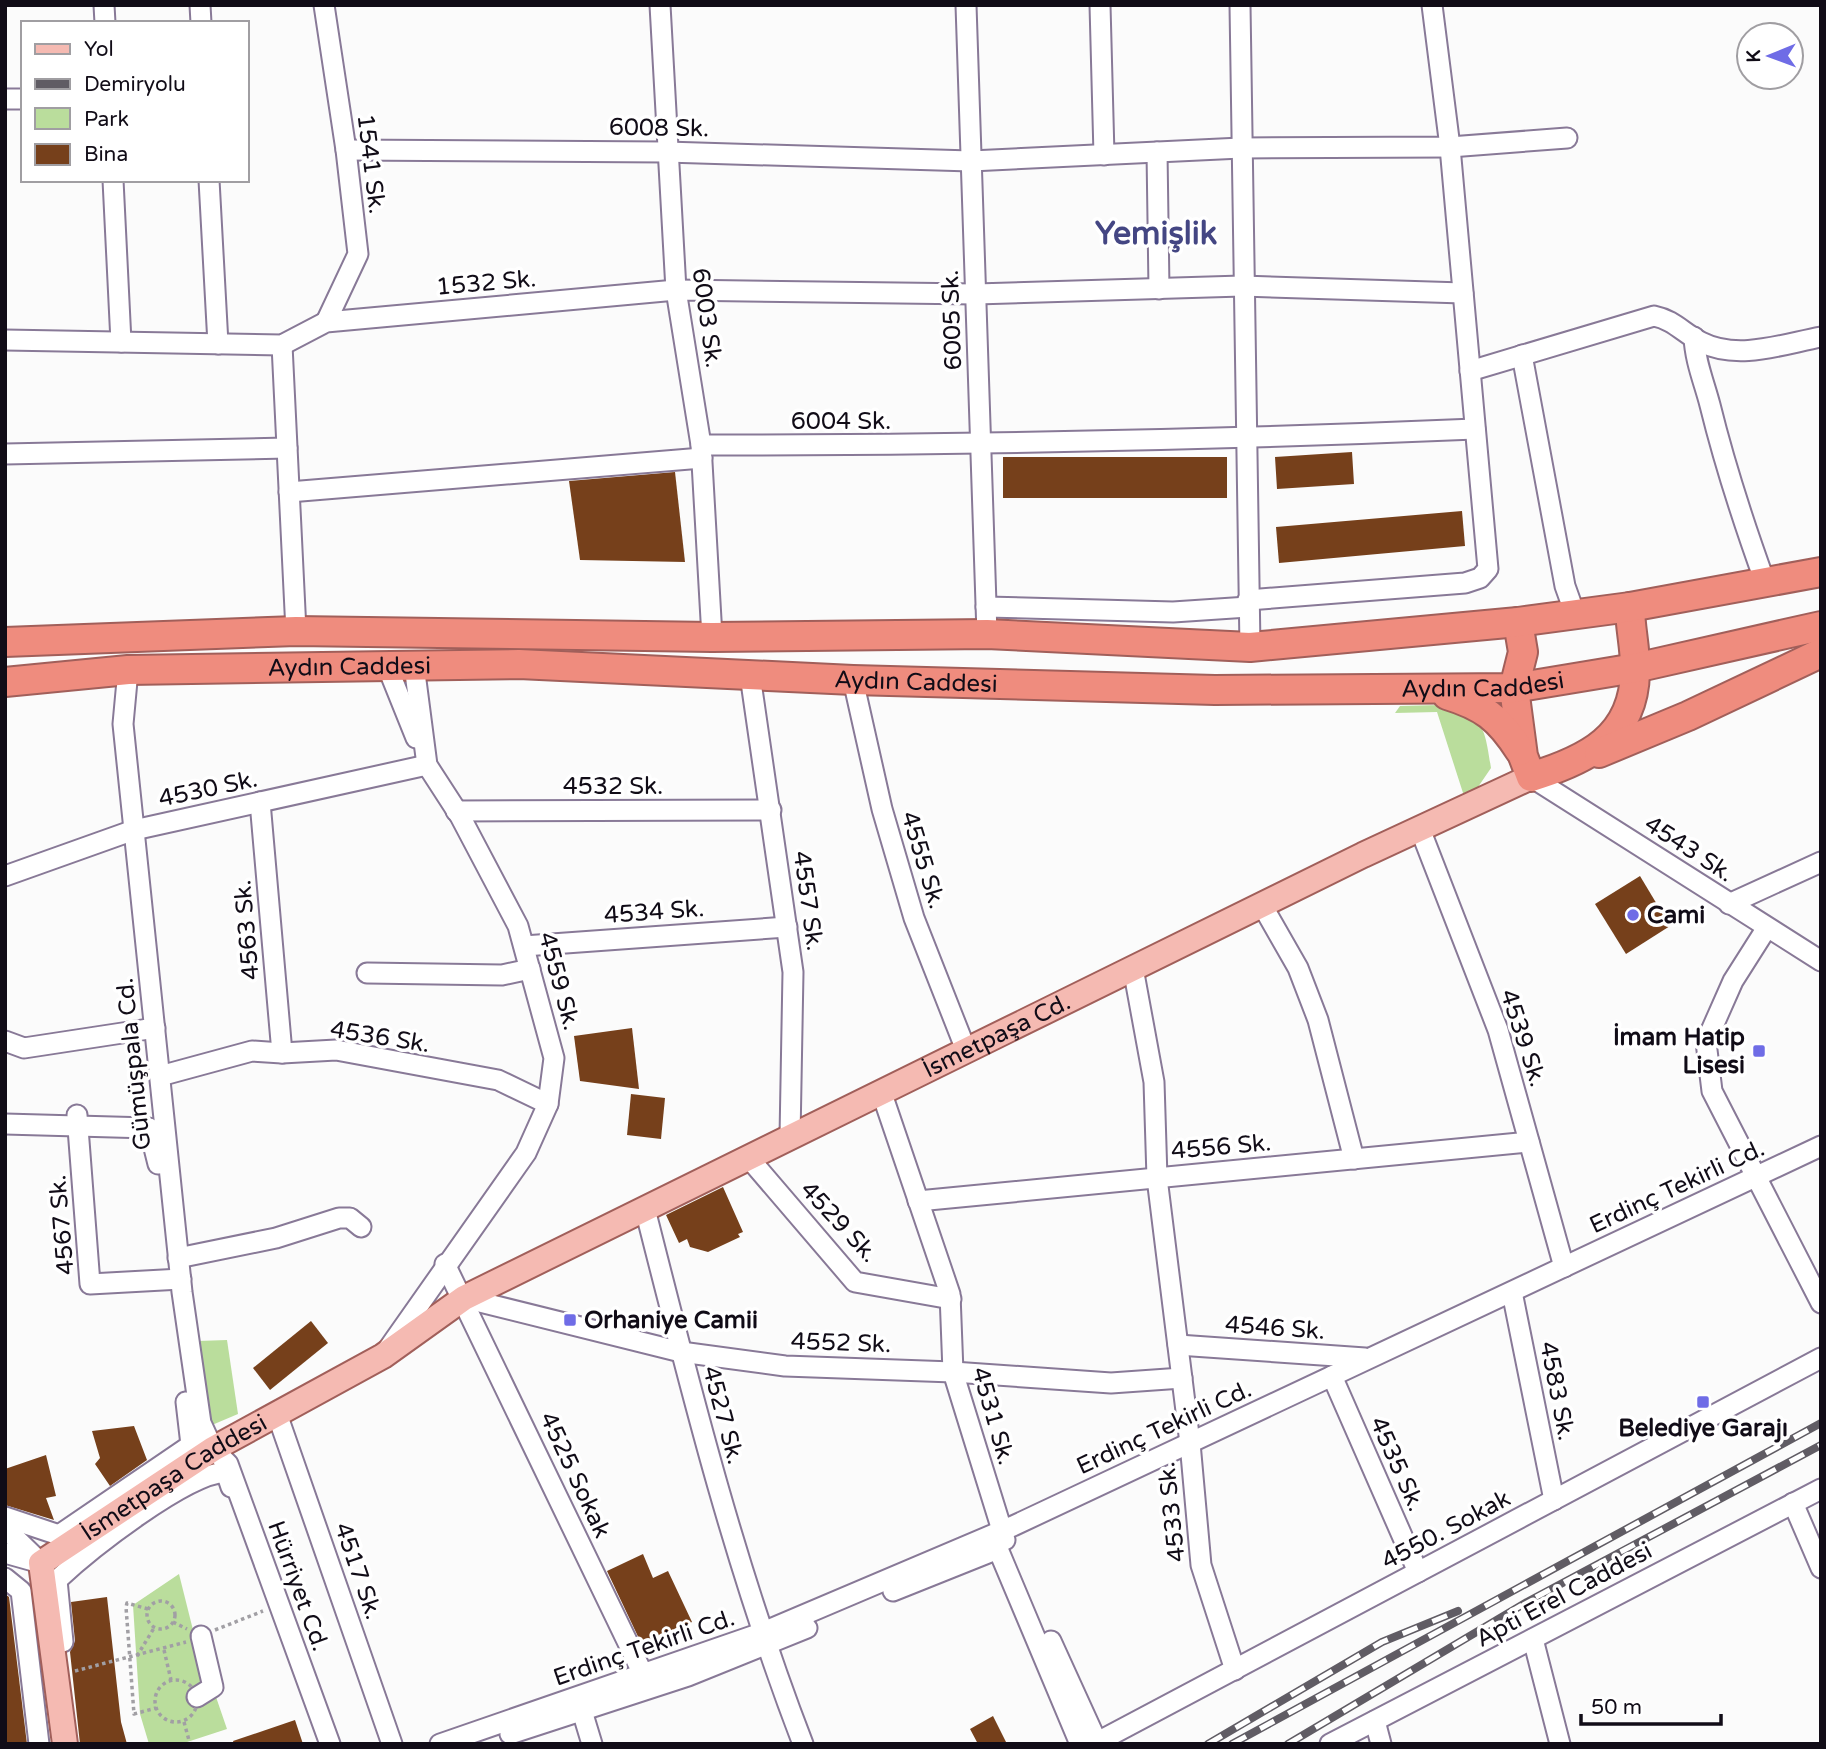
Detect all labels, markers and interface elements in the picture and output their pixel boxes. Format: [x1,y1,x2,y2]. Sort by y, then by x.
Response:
legend [21,21,248,182]
north arrow [1735,21,1805,91]
text: Yol [84,37,114,62]
text: K [1743,49,1765,63]
text: Demiryolu [84,72,186,97]
text: Park [84,107,129,132]
street label: 1541 Sk. [350,112,392,216]
street label: 6008 Sk. [609,113,709,143]
text: Bina [84,142,128,167]
district label: Yemişlik [1095,215,1217,253]
street label: 1532 Sk. [435,264,537,302]
street label: 6003 Sk. [686,266,728,370]
street label: 6005 Sk. [936,269,968,371]
street label: 6004 Sk. [791,407,891,436]
street label: Aydın Caddesi [267,651,431,682]
street label: Aydın Caddesi [834,665,998,698]
street label: Aydın Caddesi [1401,665,1566,703]
street label: 4530 Sk. [156,764,260,814]
street label: 4532 Sk. [563,772,663,801]
street label: 4555 Sk. [894,808,952,912]
street label: 4543 Sk. [1639,809,1739,889]
street label: 4557 Sk. [787,849,829,953]
street label: 4563 Sk. [228,879,266,981]
street label: 4534 Sk. [603,894,705,930]
place label: Cami [1647,901,1705,930]
marker: Cami [1625,907,1641,923]
street label: 4559 Sk. [532,929,586,1033]
street label: Gümüşpala Cd. [111,977,157,1151]
street label: 4539 Sk. [1494,986,1552,1090]
street label: İsmetpaşa Cd. [918,987,1075,1084]
street label: 4536 Sk. [328,1015,432,1059]
place label: İmam Hatip Lisesi [1613,1023,1745,1080]
marker: İmam Hatip Lisesi [1751,1043,1767,1059]
street label: 4556 Sk. [1170,1128,1272,1166]
street label: Erdinç Tekirli Cd. [1585,1134,1769,1240]
street label: 4567 Sk. [43,1174,81,1276]
street label: 4529 Sk. [794,1175,884,1269]
place label: Orhaniye Camii [584,1306,758,1335]
street label: 4546 Sk. [1224,1310,1326,1346]
marker: Orhaniye Camii [562,1312,578,1328]
street label: 4552 Sk. [790,1327,892,1359]
street label: 4583 Sk. [1533,1339,1581,1443]
street label: 4527 Sk. [696,1363,750,1467]
street label: 4531 Sk. [965,1364,1021,1468]
street label: Erdinç Tekirli Cd. [1072,1375,1256,1481]
marker: Belediye Garajı [1695,1394,1711,1410]
street label: İsmetpaşa Caddesi [76,1408,272,1547]
street label: 4525 Sokak [533,1408,617,1542]
street label: 4535 Sk. [1363,1412,1431,1516]
place label: Belediye Garajı [1618,1414,1788,1443]
street label: 4533 Sk. [1152,1461,1192,1563]
street label: 4550. Sokak [1377,1484,1515,1576]
street label: Hürriyet Cd. [261,1517,335,1655]
street label: 4517 Sk. [328,1519,388,1623]
street label: Apti Erel Caddesi [1471,1536,1657,1654]
street label: Erdinç Tekirli Cd. [550,1603,738,1693]
scale bar [1581,1682,1721,1726]
text: 50 m [1591,1695,1642,1720]

